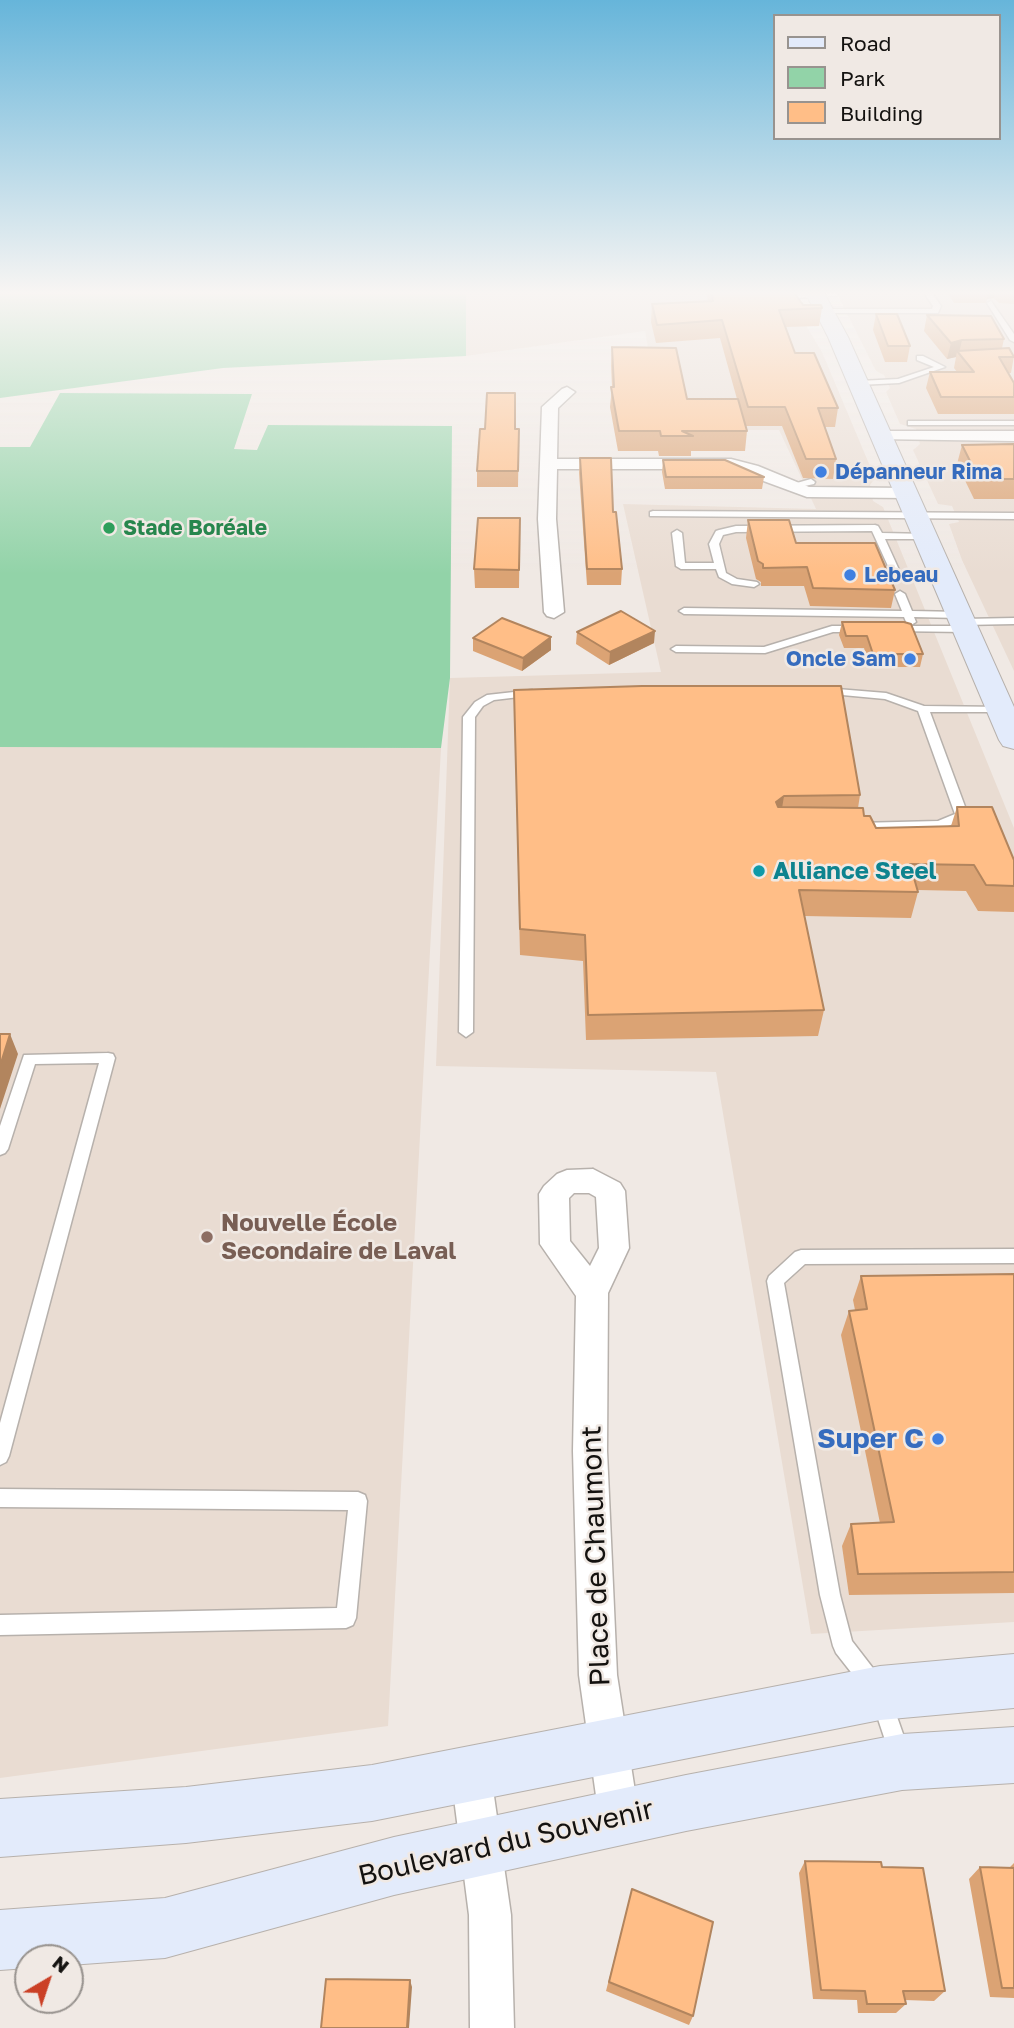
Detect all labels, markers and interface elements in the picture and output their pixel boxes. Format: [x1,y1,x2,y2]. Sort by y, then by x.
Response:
legend [772,14,1000,140]
text: Road [840,30,891,56]
text: Park [840,65,885,91]
text: Building [840,100,923,126]
place label: Dépanneur Rima [835,459,1002,485]
marker: Dépanneur Rima [813,464,829,480]
place label: Stade Boréale [123,515,267,541]
marker: Stade Boréale [101,520,117,536]
place label: Lebeau [864,562,938,588]
marker: Lebeau [842,567,858,583]
place label: Oncle Sam [786,646,896,672]
marker: Oncle Sam [902,651,918,667]
place label: Alliance Steel [773,857,937,885]
marker: Alliance Steel [751,863,767,879]
place label: Nouvelle École Secondaire de Laval [221,1209,456,1265]
marker: Nouvelle École Secondaire de Laval [199,1229,215,1245]
place label: Super C [817,1422,924,1456]
street label: Place de Chaumont [575,1425,617,1687]
marker: Super C [930,1431,946,1447]
street label: Boulevard du Souvenir [355,1793,657,1893]
north arrow [14,1944,84,2014]
text: N [48,1950,74,1977]

